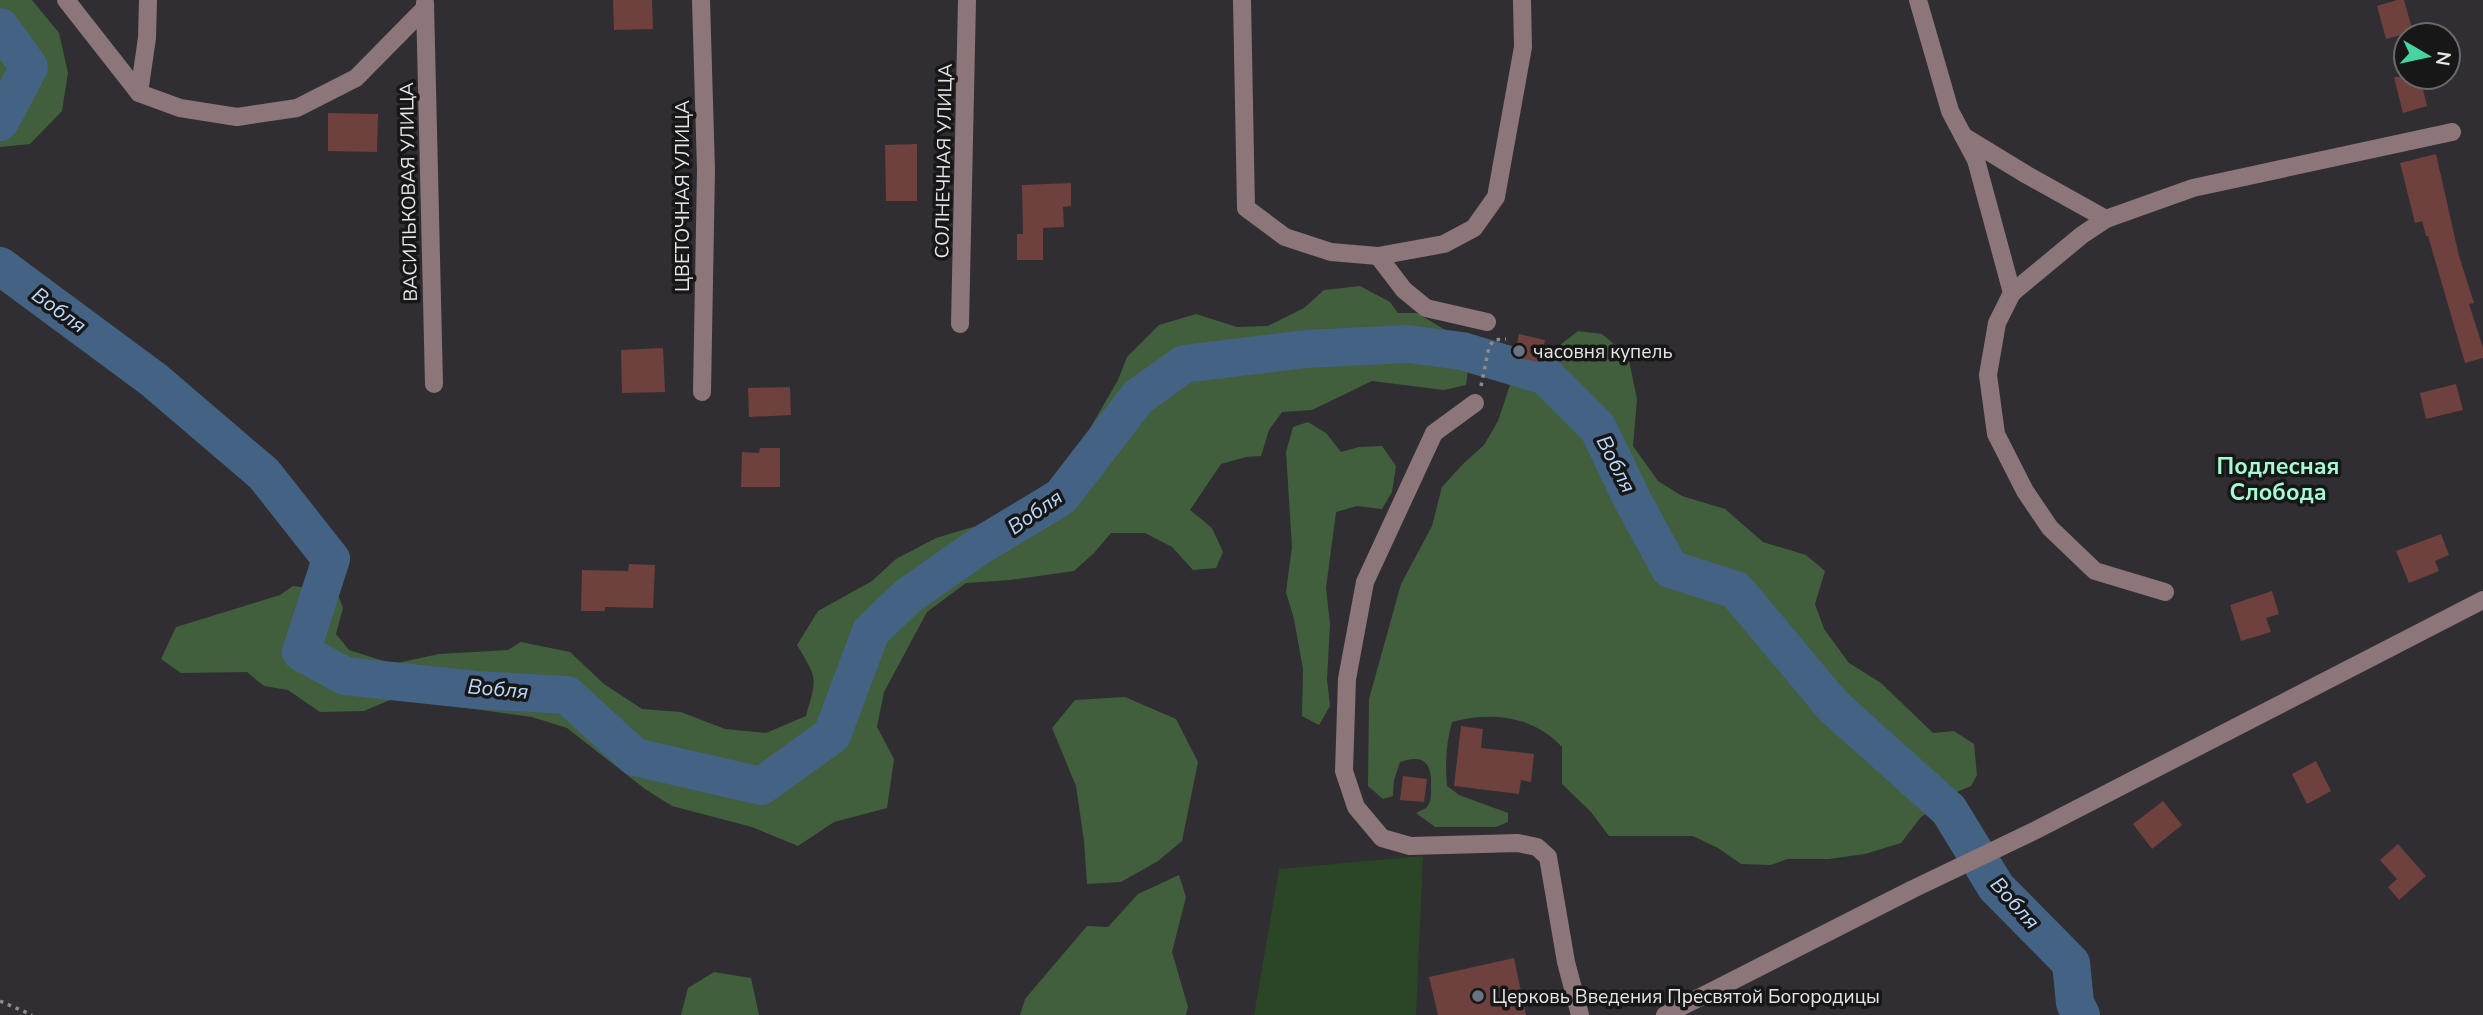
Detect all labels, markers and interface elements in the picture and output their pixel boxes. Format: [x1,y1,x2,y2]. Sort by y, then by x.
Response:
north arrow [2392,21,2462,91]
text: N [2429,49,2457,68]
street label: СОЛНЕЧНАЯ УЛИЦА [929,63,959,259]
street label: ВАСИЛЬКОВАЯ УЛИЦА [394,82,424,302]
street label: ЦВЕТОЧНАЯ УЛИЦА [670,100,696,292]
water label: Вобля [26,281,92,339]
place label: часовня купель [1533,339,1673,365]
marker: часовня купель [1511,343,1527,359]
water label: Вобля [1590,430,1642,498]
district label: Подлесная Слобода [2217,451,2339,508]
water label: Вобля [1002,483,1068,541]
water label: Вобля [466,672,530,706]
water label: Вобля [1984,871,2046,935]
place label: Церковь Введения Пресвятой Богородицы [1492,984,1880,1010]
marker: Церковь Введения Пресвятой Богородицы [1470,988,1486,1004]

